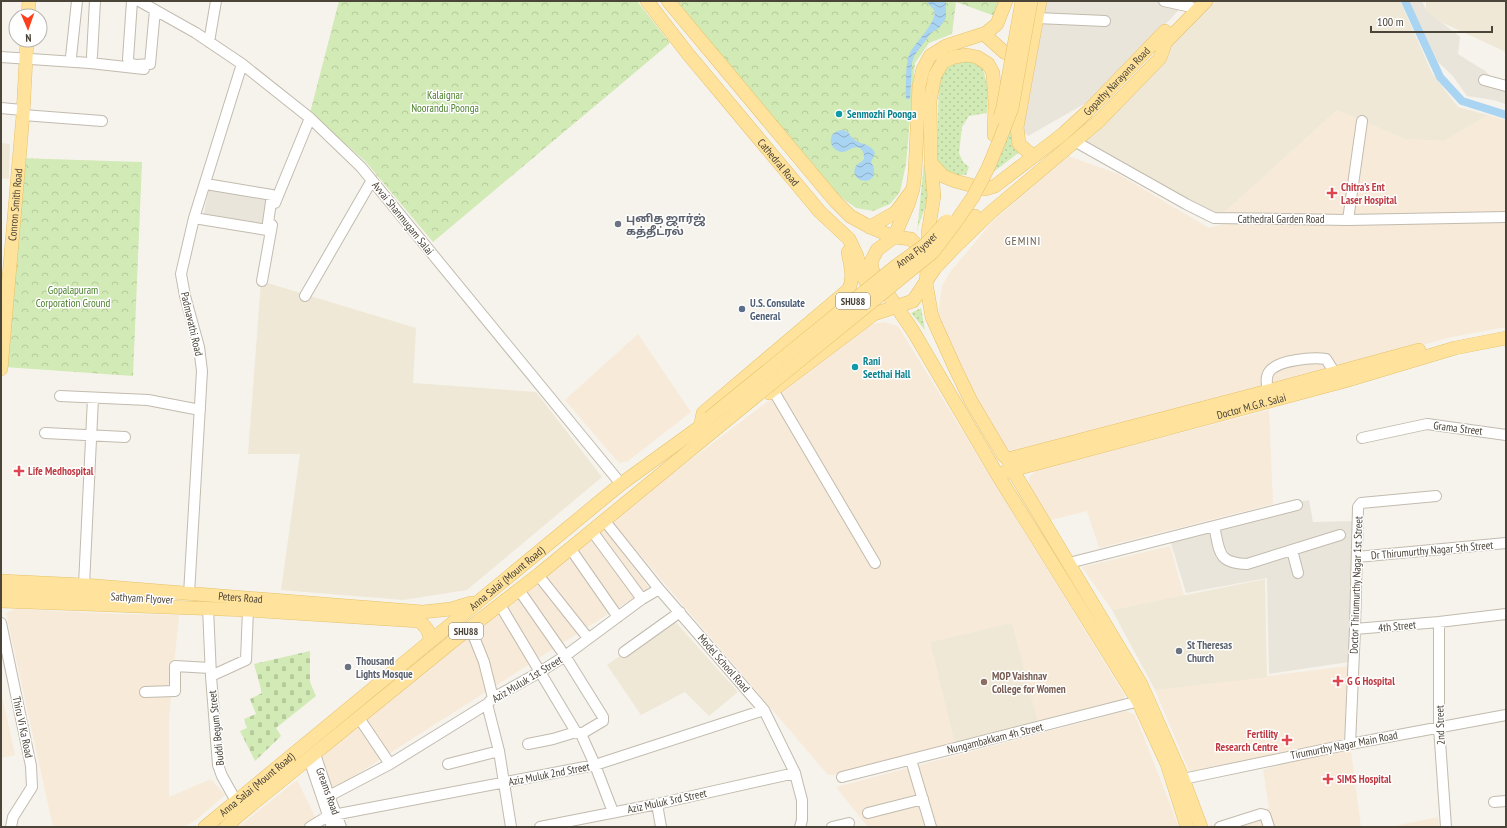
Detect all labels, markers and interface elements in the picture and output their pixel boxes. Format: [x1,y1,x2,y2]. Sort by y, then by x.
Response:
north arrow [8,8,48,48]
scale bar [1371,8,1492,34]
text: 100 m [1377,14,1404,29]
text: N [25,31,32,45]
street label: Gopathy Narayana Road [1080,44,1153,119]
park label: Kalaignar Noorandu Poonga [411,88,479,115]
place label: Senmozhi Poonga [847,107,917,121]
marker: Senmozhi Poonga [834,109,844,119]
street label: Cathedral Road [755,136,802,189]
street label: Conron Smith Road [5,168,25,241]
street label: Avvai Shanmugam Salai [369,178,437,258]
place label: Chitra's Ent Laser Hospital [1341,180,1397,207]
marker: Chitra's Ent Laser Hospital [1326,187,1338,199]
place label: புனித ஜார்ஜ் கத்தீட்ரல் [626,211,706,239]
street label: Cathedral Garden Road [1238,212,1325,226]
marker: புனித ஜார்ஜ் கத்தீட்ரல் [613,219,623,229]
street label: Anna Flyover [893,229,940,271]
district label: GEMINI [1005,233,1041,248]
park label: Gopalapuram Corporation Ground [36,283,110,310]
street label: Padmavathi Road [178,291,206,358]
road number: SHU88 [836,293,870,309]
place label: U.S. Consulate General [750,296,805,323]
marker: U.S. Consulate General [737,304,747,314]
place label: Rani Seethai Hall [863,354,911,381]
marker: Rani Seethai Hall [850,362,860,372]
street label: Doctor M.G.R. Salai [1215,390,1288,422]
street label: Grama Street [1433,418,1483,438]
place label: Life Medhospital [28,464,94,478]
marker: Life Medhospital [13,465,25,477]
street label: Doctor Thirumurthy Nagar 1st Street [1347,516,1365,654]
street label: Dr Thirumurthy Nagar 5th Street [1370,538,1494,562]
street label: Anna Salai (Mount Road) [466,543,547,613]
street label: Sathyam Flyover [110,589,174,607]
street label: Peters Road [218,589,263,606]
street label: 4th Street [1378,617,1416,635]
road number: SHU88 [449,623,483,639]
street label: Model School Road [695,631,753,695]
place label: St Theresas Church [1187,638,1232,665]
marker: St Theresas Church [1174,646,1184,656]
street label: Aziz Muluk 1st Street [489,652,565,706]
place label: Thousand Lights Mosque [356,654,413,681]
marker: Thousand Lights Mosque [343,662,353,672]
place label: MOP Vaishnav College for Women [992,669,1066,696]
place label: G G Hospital [1347,674,1395,688]
marker: G G Hospital [1332,675,1344,687]
marker: MOP Vaishnav College for Women [979,677,989,687]
street label: Buddi Begum Street [205,690,227,766]
street label: Thiru Vi Ka Road [10,695,36,759]
street label: 2nd Street [1432,705,1448,745]
street label: Nungambakkam 4h Street [946,719,1044,757]
place label: Fertility Research Centre [1215,727,1279,754]
street label: Tirumurthy Nagar Main Road [1289,728,1399,762]
marker: Fertility Research Centre [1281,734,1293,746]
street label: Anna Salai (Mount Road) [216,749,297,819]
street label: Aziz Muluk 2nd Street [507,759,591,789]
street label: Greams Road [313,765,343,817]
place label: SIMS Hospital [1337,772,1392,786]
marker: SIMS Hospital [1322,773,1334,785]
street label: Aziz Muluk 3rd Street [626,786,708,816]

